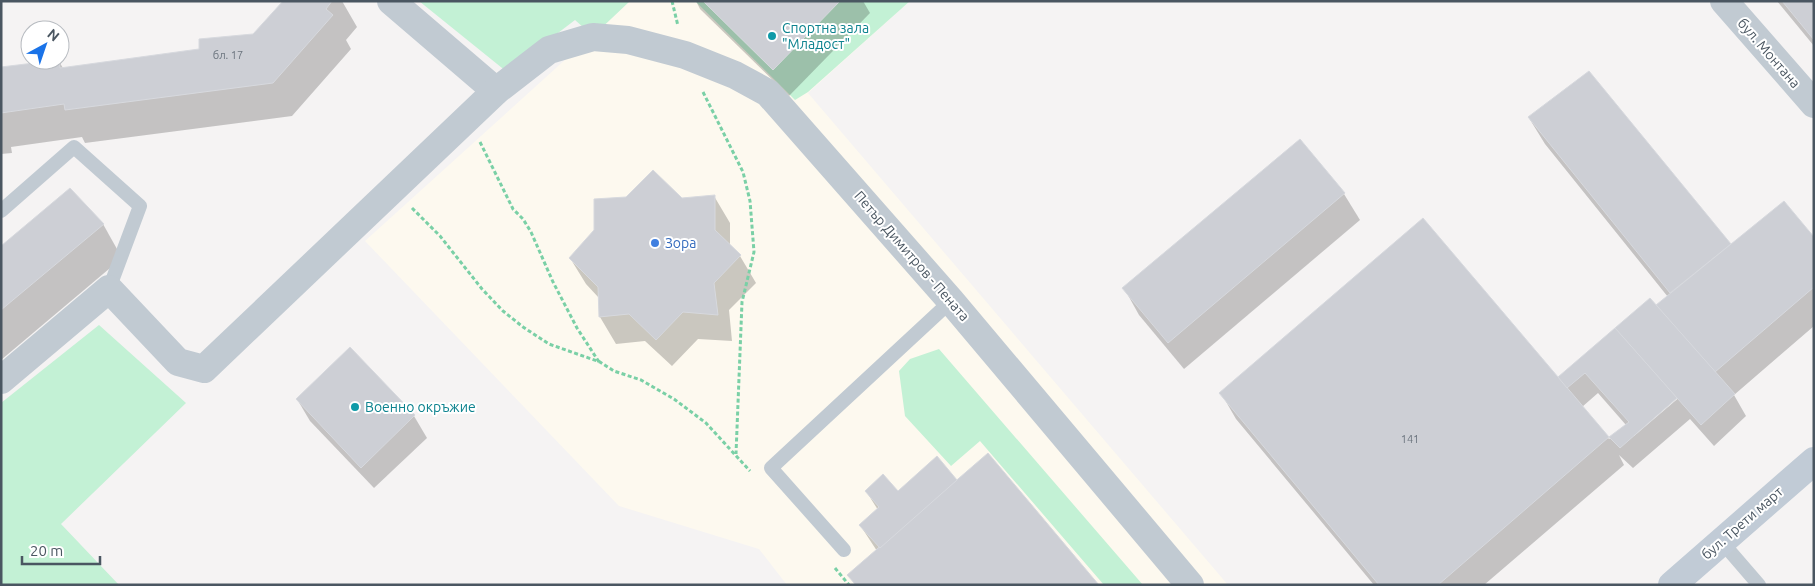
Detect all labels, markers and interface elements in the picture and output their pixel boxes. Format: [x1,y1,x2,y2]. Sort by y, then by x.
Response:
street label: бул. Монтана [1734,15,1804,91]
north arrow [20,20,70,70]
place label: Спортна зала "Младост" [782,20,869,52]
text: N [44,26,63,45]
marker: Спортна зала "Младост" [766,30,778,42]
house number: бл. 17 [213,49,243,61]
street label: Петър Димитров - Пената [851,188,973,324]
place label: Зора [665,235,696,251]
marker: Зора [649,237,661,249]
place label: Военно окръжие [365,399,476,415]
marker: Военно окръжие [349,401,361,413]
house number: 141 [1401,433,1419,445]
street label: бул. Трети март [1698,483,1786,563]
scale bar [22,534,100,566]
text: 20 m [30,542,63,559]

